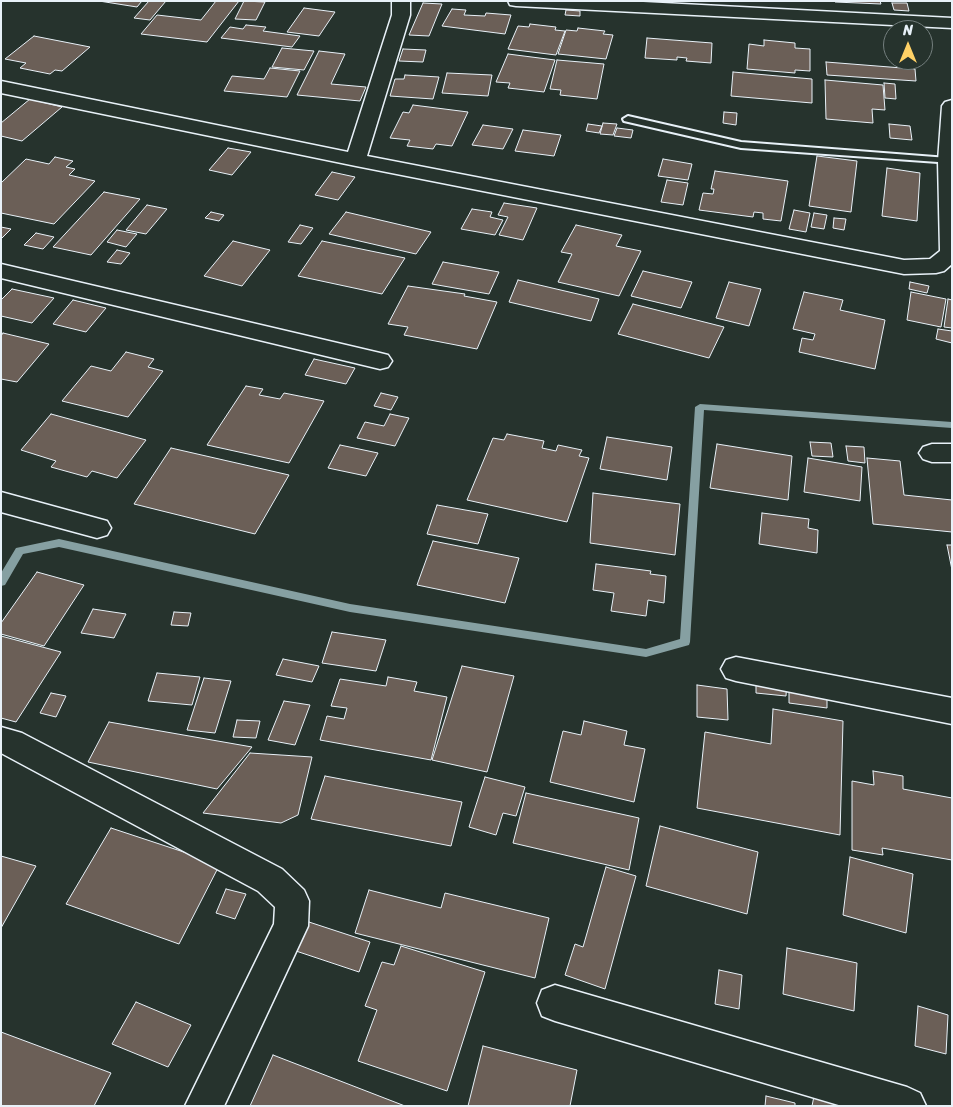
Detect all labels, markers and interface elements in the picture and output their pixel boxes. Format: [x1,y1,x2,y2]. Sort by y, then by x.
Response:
text: N [903,18,913,43]
north arrow [883,20,933,70]

